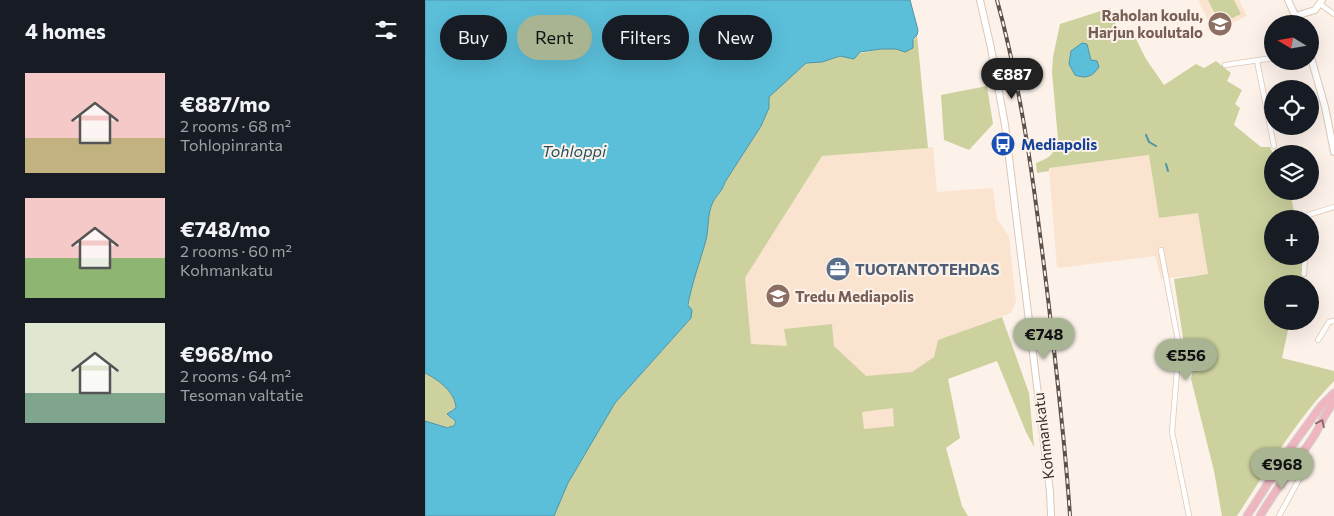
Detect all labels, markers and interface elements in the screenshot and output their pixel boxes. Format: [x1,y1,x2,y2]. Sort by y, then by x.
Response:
place label: Raholan koulu, Harjun koulutalo [1088,6,1203,41]
school or university icon: Raholan koulu, Harjun koulutalo [1207,11,1233,37]
chip: Buy [440,15,507,60]
chip: Rent [517,15,592,60]
chip: Filters [602,15,689,60]
chip: New [699,15,772,60]
north arrow [1264,15,1319,70]
map controls [1264,15,1319,330]
icon: filters [372,16,400,44]
text: 4 homes [25,18,106,43]
pin: €887 [982,58,1042,100]
text: €887 [992,64,1032,83]
button: locate [1264,80,1319,135]
text: €887/mo [180,91,270,116]
icon: home [65,93,125,153]
text: 2 rooms · 68 m² [180,116,291,135]
bus stop icon: Mediapolis [990,131,1016,157]
text: Tohlopinranta [180,135,283,154]
place label: Mediapolis [1021,135,1097,153]
water label: Tohloppi [542,141,607,160]
button: layers [1264,145,1319,200]
button: + [1264,210,1319,265]
text: €748/mo [180,216,270,241]
icon: home [65,218,125,278]
text: 2 rooms · 60 m² [180,241,292,260]
office icon: TUOTANTOTEHDAS [825,256,851,282]
text: Kohmankatu [180,260,273,279]
place label: TUOTANTOTEHDAS [855,260,999,278]
button: − [1264,275,1319,330]
school or university icon: Tredu Mediapolis [765,283,791,309]
place label: Tredu Mediapolis [795,287,914,305]
pin: €748 [1014,318,1074,360]
text: €748 [1025,324,1063,343]
pin: €556 [1156,338,1216,381]
text: €968/mo [180,341,273,366]
icon: home [65,343,125,403]
text: €556 [1166,345,1206,364]
text: 2 rooms · 64 m² [180,366,291,385]
text: Tesoman valtatie [180,385,303,404]
street label: Kohmankatu [1029,392,1057,480]
one-way arrow [1315,419,1325,428]
pin: €968 [1252,448,1312,490]
text: €968 [1262,454,1302,473]

